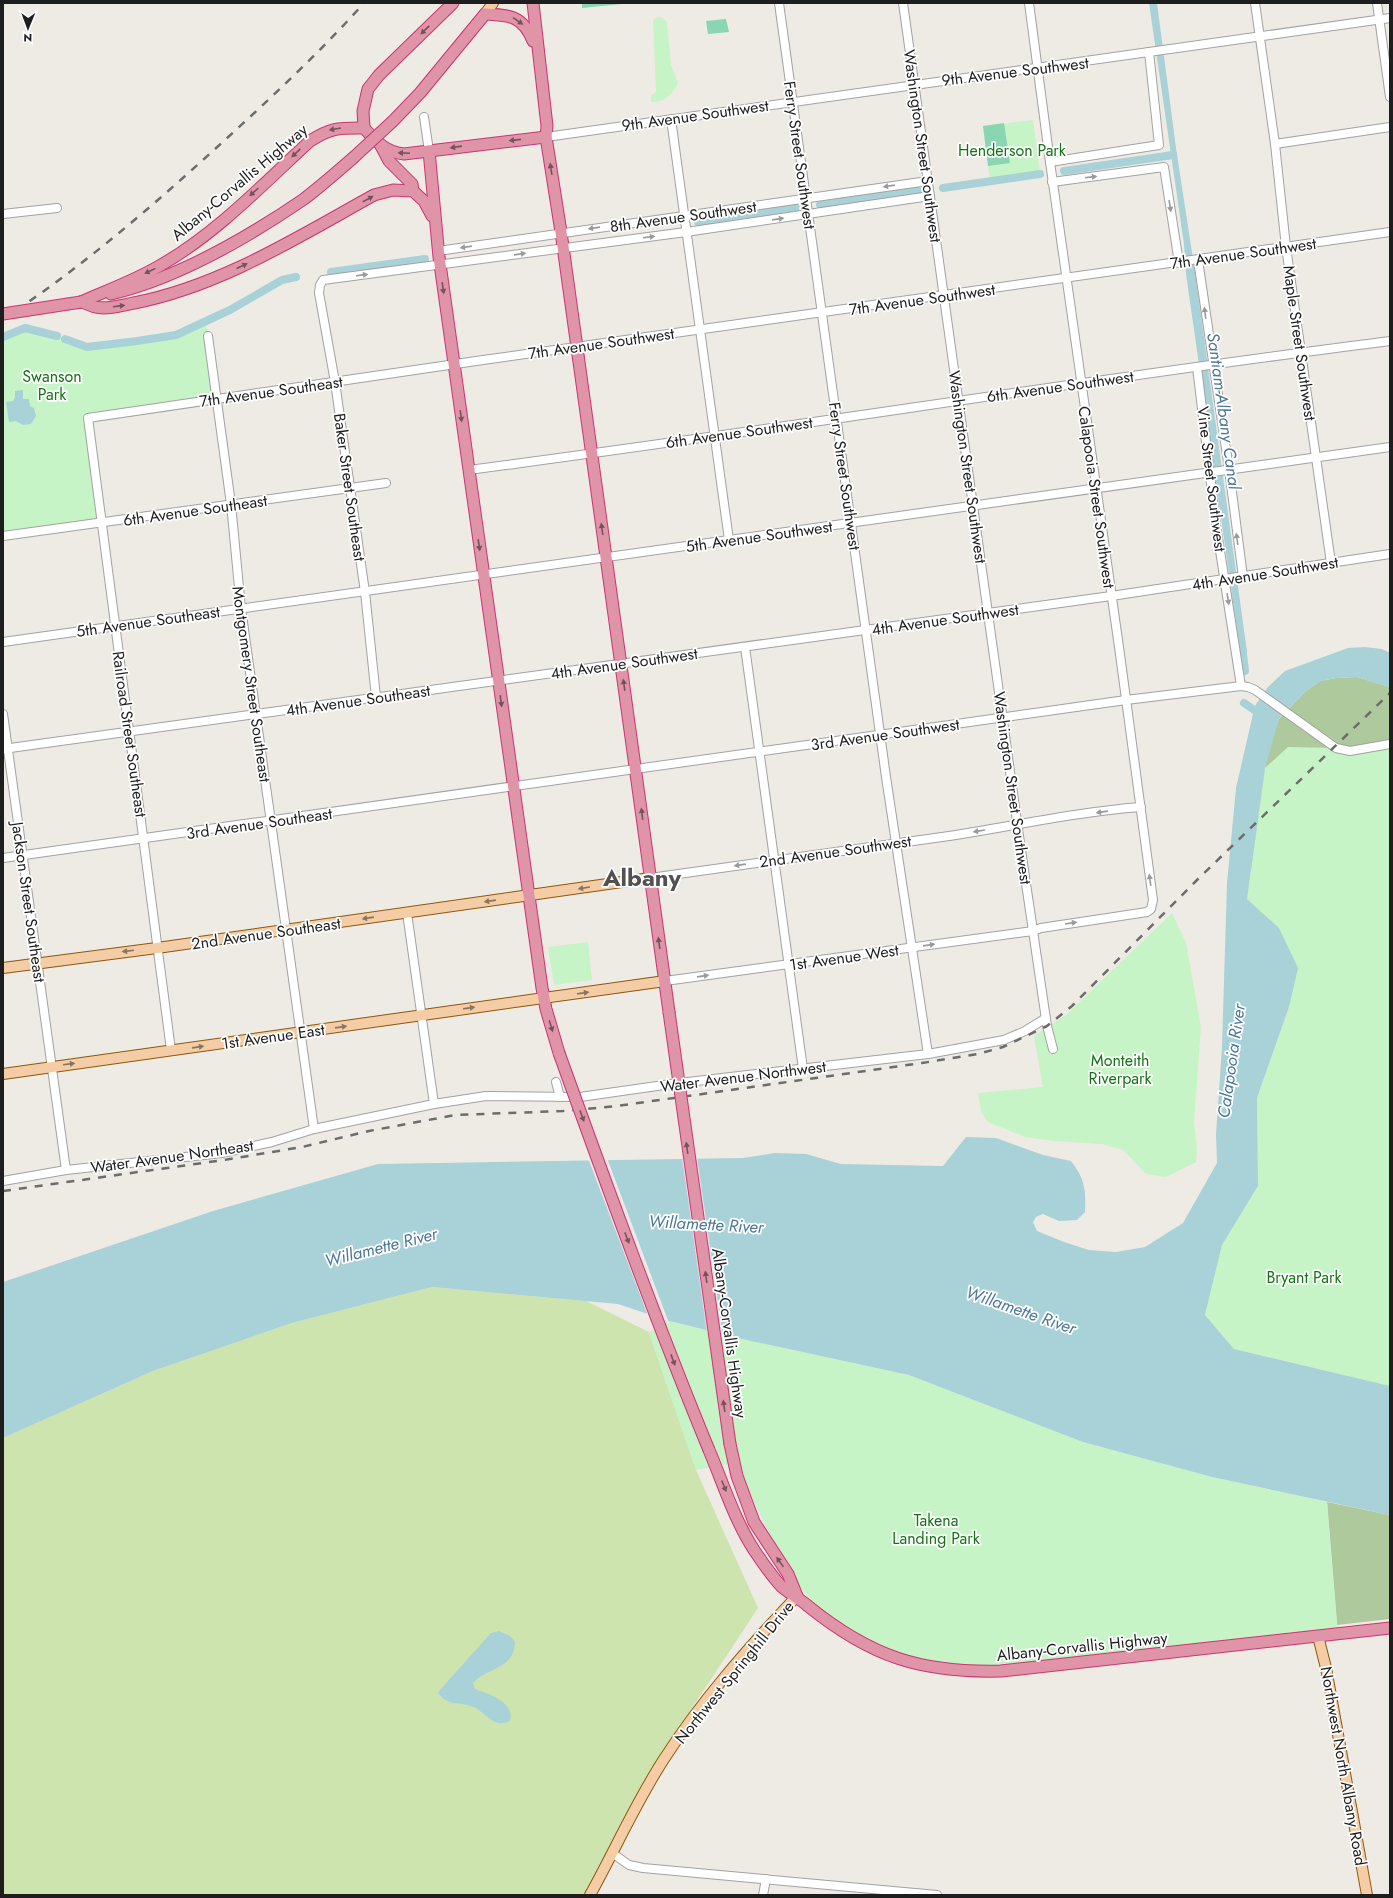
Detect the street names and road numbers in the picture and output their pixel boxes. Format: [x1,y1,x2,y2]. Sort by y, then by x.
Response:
street label: Washington Street Southwest [898,48,947,244]
street label: 9th Avenue Southwest [940,51,1090,92]
street label: Ferry Street Southwest [778,80,821,231]
street label: 9th Avenue Southwest [620,94,770,137]
street label: Albany-Corvallis Highway [166,118,313,246]
street label: 8th Avenue Southwest [608,195,758,238]
street label: 7th Avenue Southwest [1169,232,1318,275]
street label: Maple Street Southwest [1277,264,1322,422]
street label: 7th Avenue Southwest [848,278,997,321]
street label: 7th Avenue Southwest [527,322,676,365]
street label: 6th Avenue Southwest [985,365,1135,408]
street label: Washington Street Southwest [943,369,992,565]
street label: 7th Avenue Southeast [198,370,344,413]
street label: Ferry Street Southwest [823,401,866,552]
street label: Calapooia Street Southwest [1072,405,1121,590]
street label: Vine Street Southwest [1191,405,1232,553]
street label: 6th Avenue Southwest [664,411,814,454]
street label: Baker Street Southeast [328,412,371,563]
street label: 6th Avenue Southeast [122,489,269,532]
street label: 5th Avenue Southwest [684,515,834,558]
street label: 4th Avenue Southwest [1190,551,1340,596]
street label: Montgomery Street Southeast [226,585,277,784]
street label: 4th Avenue Southwest [870,598,1020,641]
street label: 5th Avenue Southeast [75,600,222,643]
street label: 4th Avenue Southwest [549,642,699,685]
street label: Railroad Street Southeast [106,650,153,819]
street label: 4th Avenue Southeast [284,679,432,722]
street label: Washington Street Southwest [988,690,1037,886]
street label: 3rd Avenue Southwest [809,713,961,756]
street label: 3rd Avenue Southeast [185,802,334,845]
street label: Jackson Street Southeast [6,818,51,984]
street label: 2nd Avenue Southwest [758,829,913,874]
street label: 2nd Avenue Southeast [190,912,342,955]
street label: 1st Avenue West [788,938,900,977]
street label: 1st Avenue East [220,1018,326,1055]
street label: Water Avenue Northwest [659,1055,827,1098]
street label: Water Avenue Northeast [89,1134,255,1179]
street label: Albany-Corvallis Highway [706,1247,753,1421]
street label: Northwest Springhill Drive [669,1596,799,1749]
street label: Albany-Corvallis Highway [996,1626,1169,1667]
street label: Northwest North Albany Road [1315,1665,1372,1868]

